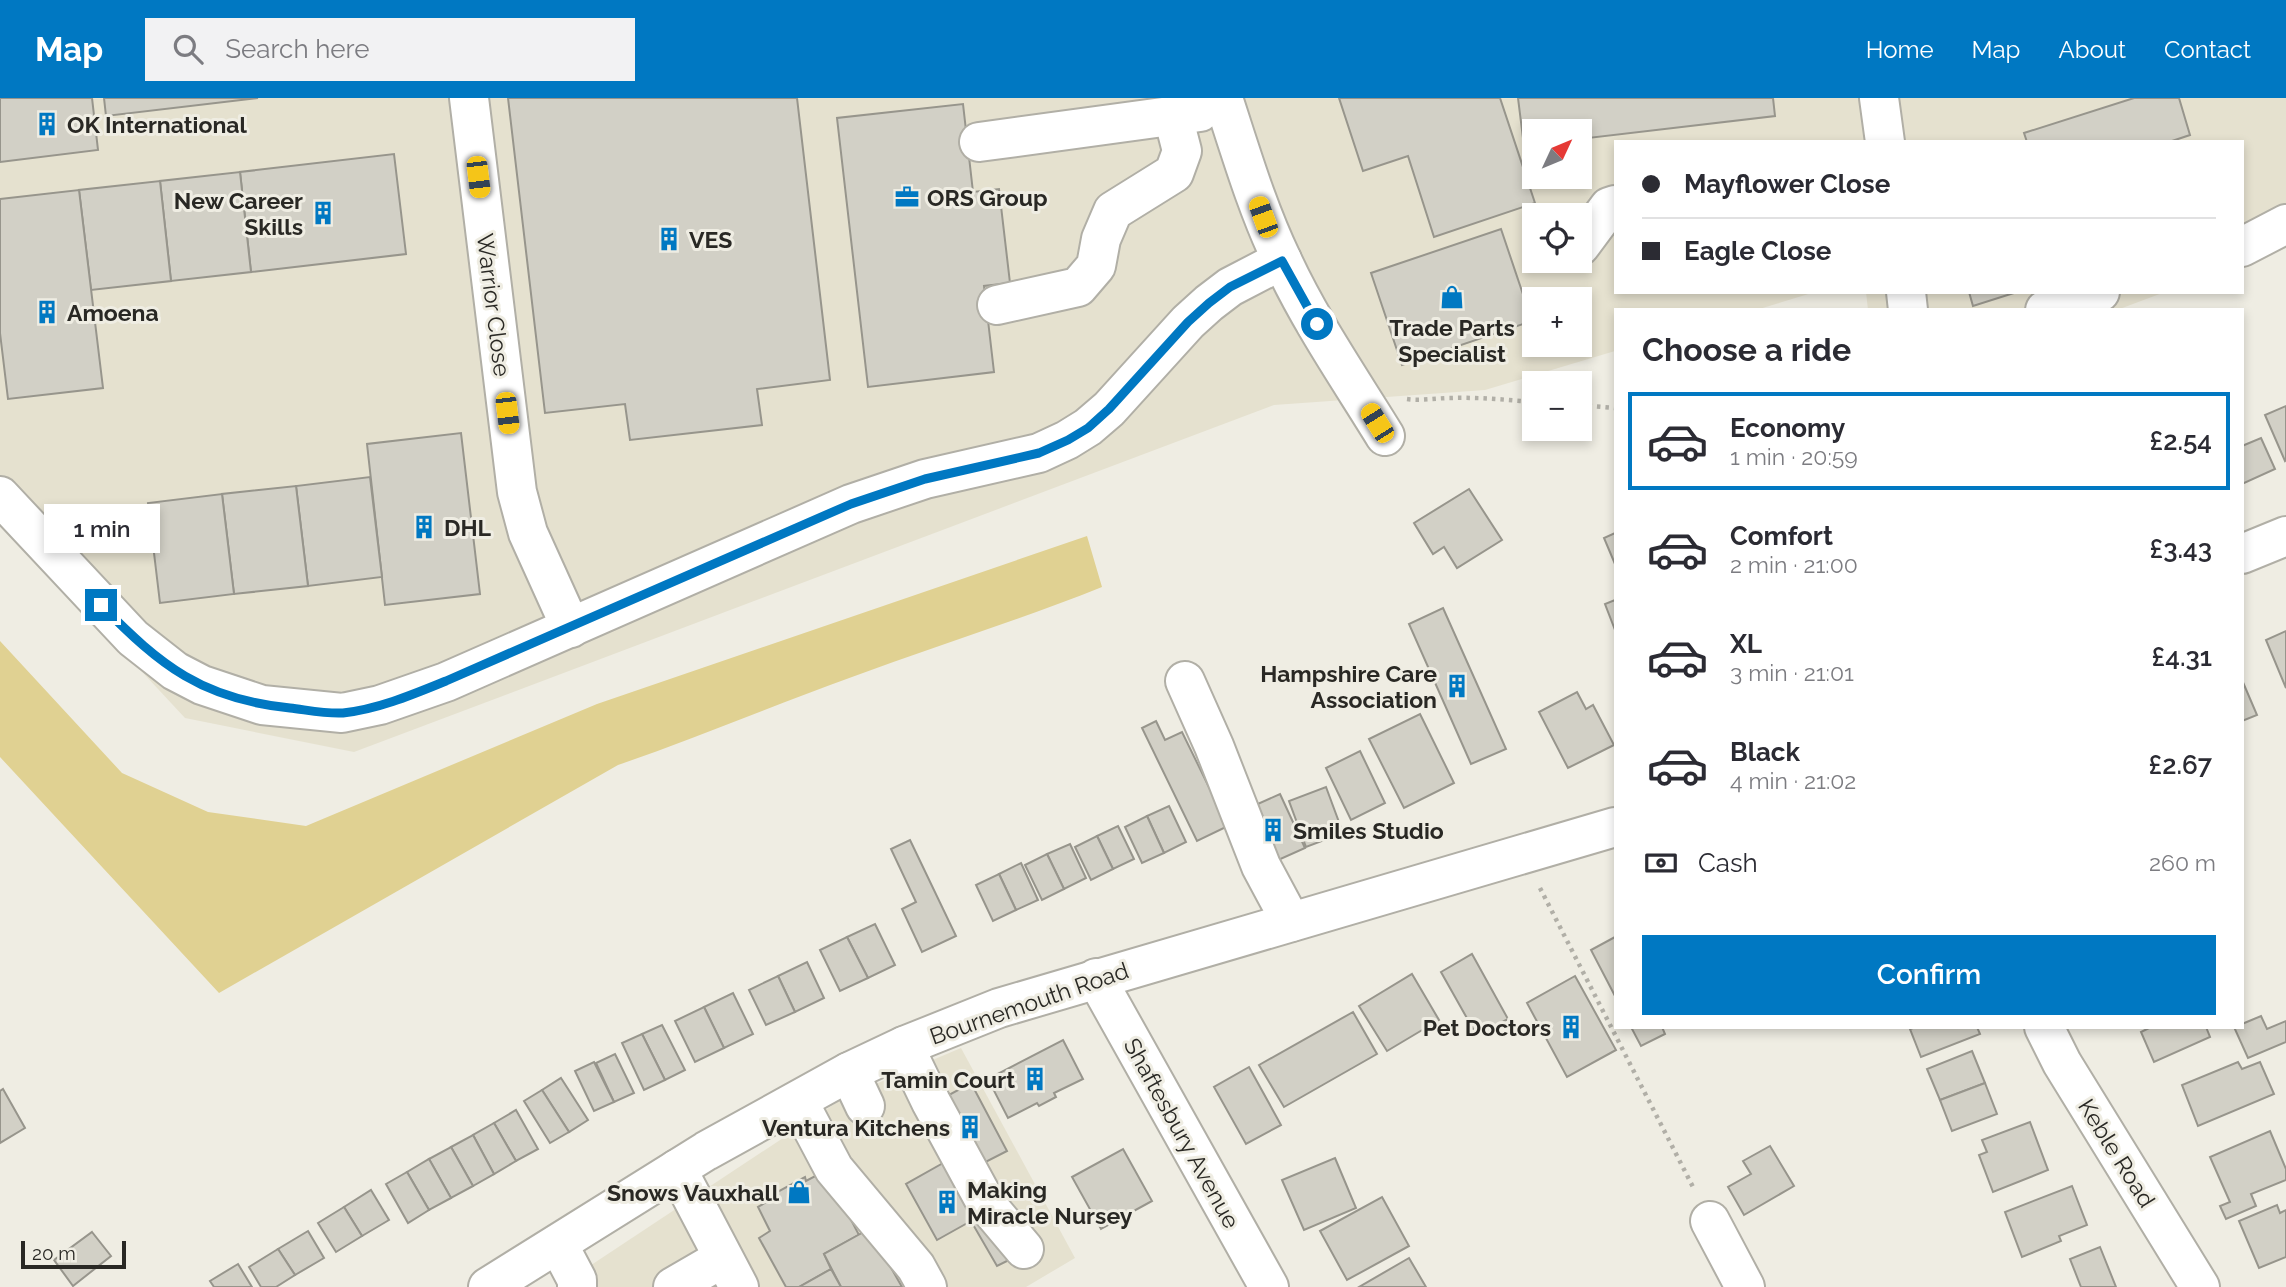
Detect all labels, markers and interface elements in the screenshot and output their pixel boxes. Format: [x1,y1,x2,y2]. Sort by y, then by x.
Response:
search box [145,18,635,81]
text: Map [35,30,103,69]
icon: search [169,30,207,68]
text: Search here [225,34,370,64]
text: Home [1866,35,1934,64]
text: Map [1972,35,2020,64]
text: About [2058,35,2126,64]
text: Contact [2164,35,2251,64]
building icon: OK International [33,110,61,138]
place label: OK International [67,111,247,138]
north arrow [1522,119,1592,189]
map controls [1522,119,1592,441]
car [466,155,491,199]
text: Mayflower Close [1684,169,1890,199]
office icon: ORS Group [893,183,921,211]
place label: ORS Group [927,184,1047,211]
place label: New Career Skills [174,187,303,240]
car [1246,194,1281,240]
building icon: New Career Skills [309,199,337,227]
button: locate [1522,203,1592,273]
building icon: VES [655,225,683,253]
place label: VES [689,226,732,253]
street label: Warrior Close [472,232,516,378]
text: Eagle Close [1684,236,1831,266]
shop icon: Trade Parts Specialist [1438,283,1466,311]
button: + [1522,287,1592,357]
building icon: Amoena [33,298,61,326]
place label: Amoena [67,299,159,326]
route start [1301,308,1333,340]
place label: Trade Parts Specialist [1389,314,1515,367]
text: Choose a ride [1642,331,1851,368]
button: − [1522,371,1592,441]
car [495,391,520,435]
car [1357,400,1398,446]
icon: car [1646,410,1709,473]
text: Economy [1730,413,1845,443]
text: £2.54 [2149,426,2212,456]
text: 1 min · 20:59 [1730,443,1858,470]
callout: 1 min [43,504,159,552]
building icon: DHL [410,513,438,541]
place label: DHL [444,514,492,541]
text: 1 min [73,515,131,542]
icon: car [1646,518,1709,581]
text: Comfort [1730,521,1833,551]
text: £3.43 [2150,534,2212,564]
text: 2 min · 21:00 [1730,551,1858,578]
route end [85,589,117,621]
icon: car [1646,626,1709,689]
text: XL [1730,629,1762,659]
text: £4.31 [2152,642,2212,672]
text: 3 min · 21:01 [1730,659,1854,686]
place label: Hampshire Care Association [1260,660,1437,713]
building icon: Hampshire Care Association [1443,672,1471,700]
icon: car [1646,734,1709,797]
text: Black [1730,737,1800,767]
text: £2.67 [2148,750,2212,780]
text: 4 min · 21:02 [1730,767,1856,794]
building icon: Smiles Studio [1259,816,1287,844]
place label: Smiles Studio [1293,817,1444,844]
icon: cash [1642,844,1680,882]
text: Cash [1698,848,1758,878]
text: 260 m [2149,849,2216,876]
button: Confirm [1642,935,2216,1015]
street label: Bournemouth Road [926,956,1132,1050]
building icon: Pet Doctors [1557,1013,1585,1041]
place label: Pet Doctors [1423,1014,1551,1041]
street label: Shaftesbury Avenue [1119,1033,1245,1233]
building icon: Tamin Court [1021,1065,1049,1093]
place label: Tamin Court [881,1066,1015,1093]
street label: Keble Road [2073,1094,2161,1212]
building icon: Ventura Kitchens [956,1113,984,1141]
place label: Ventura Kitchens [762,1114,950,1141]
place label: Making Miracle Nursey [967,1176,1133,1229]
shop icon: Snows Vauxhall [785,1178,813,1206]
place label: Snows Vauxhall [607,1179,780,1206]
building icon: Making Miracle Nursey [933,1188,961,1216]
scale bar [21,1238,126,1270]
text: 20 m [32,1242,76,1264]

